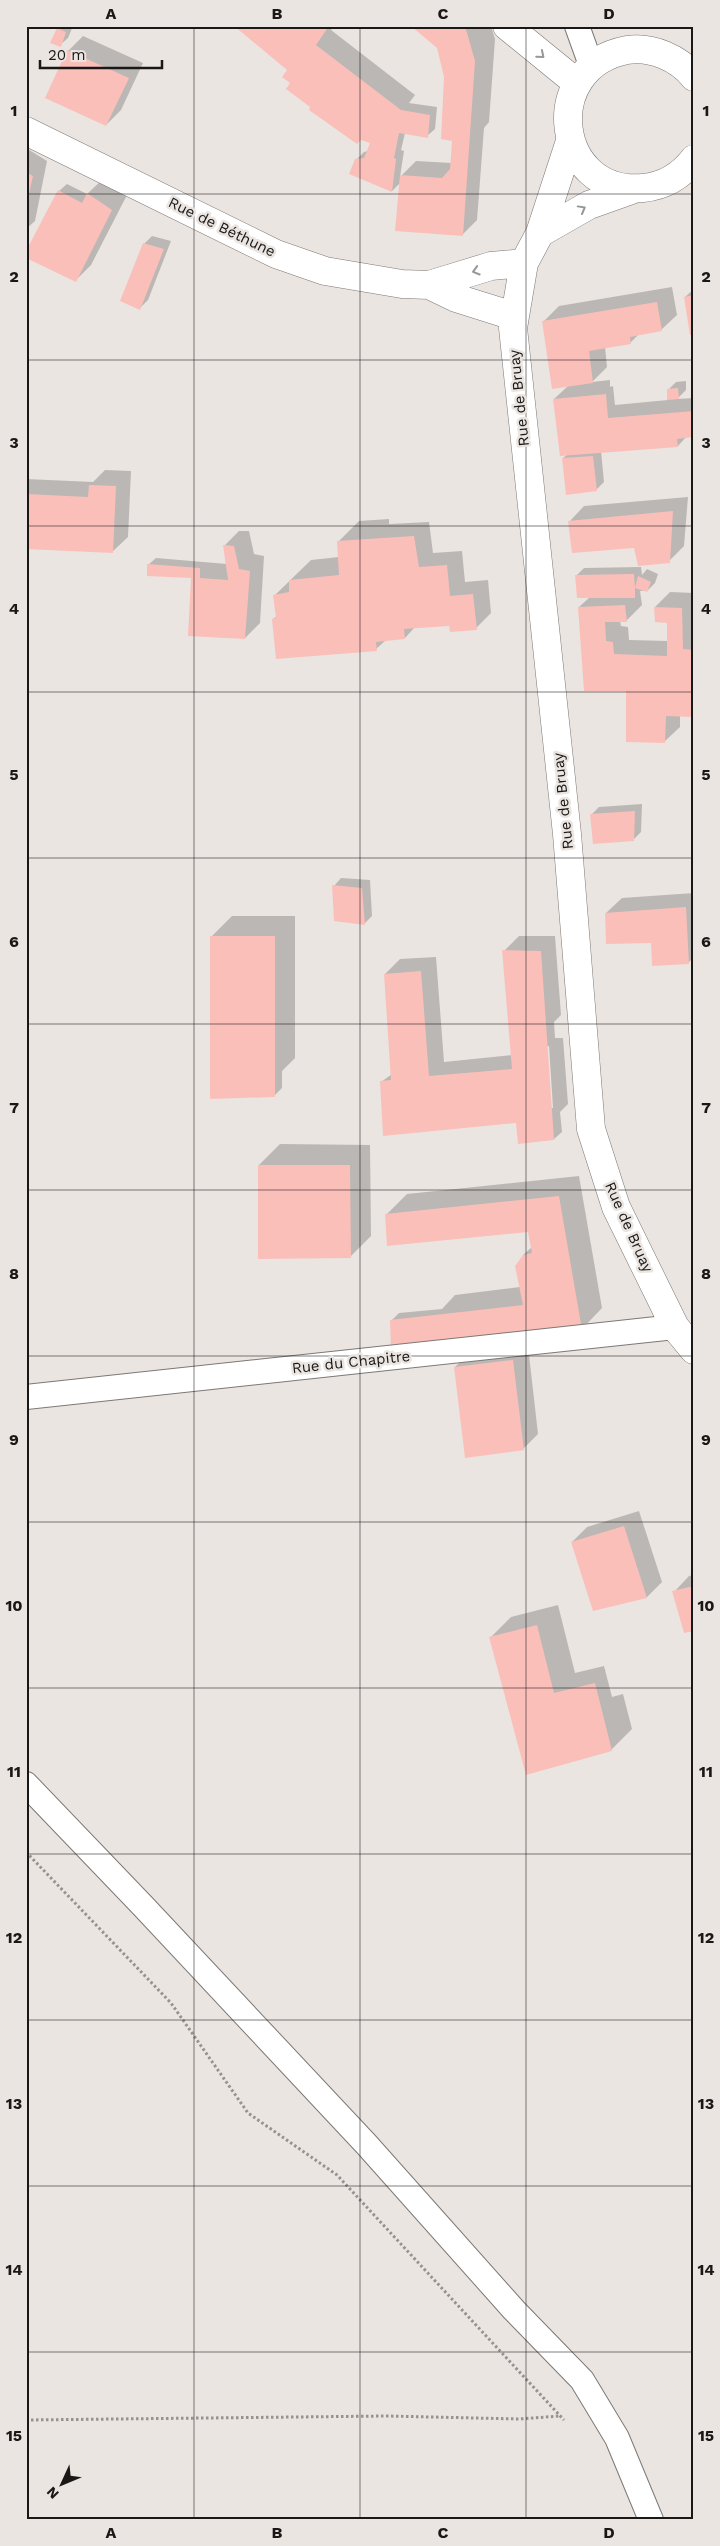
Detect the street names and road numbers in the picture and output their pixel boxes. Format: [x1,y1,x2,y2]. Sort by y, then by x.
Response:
street label: Rue de Béthune [165,193,279,261]
street label: Rue de Bruay [505,349,533,447]
street label: Rue de Bruay [549,752,577,850]
street label: Rue de Bruay [601,1179,657,1275]
street label: Rue du Chapitre [291,1347,411,1377]

